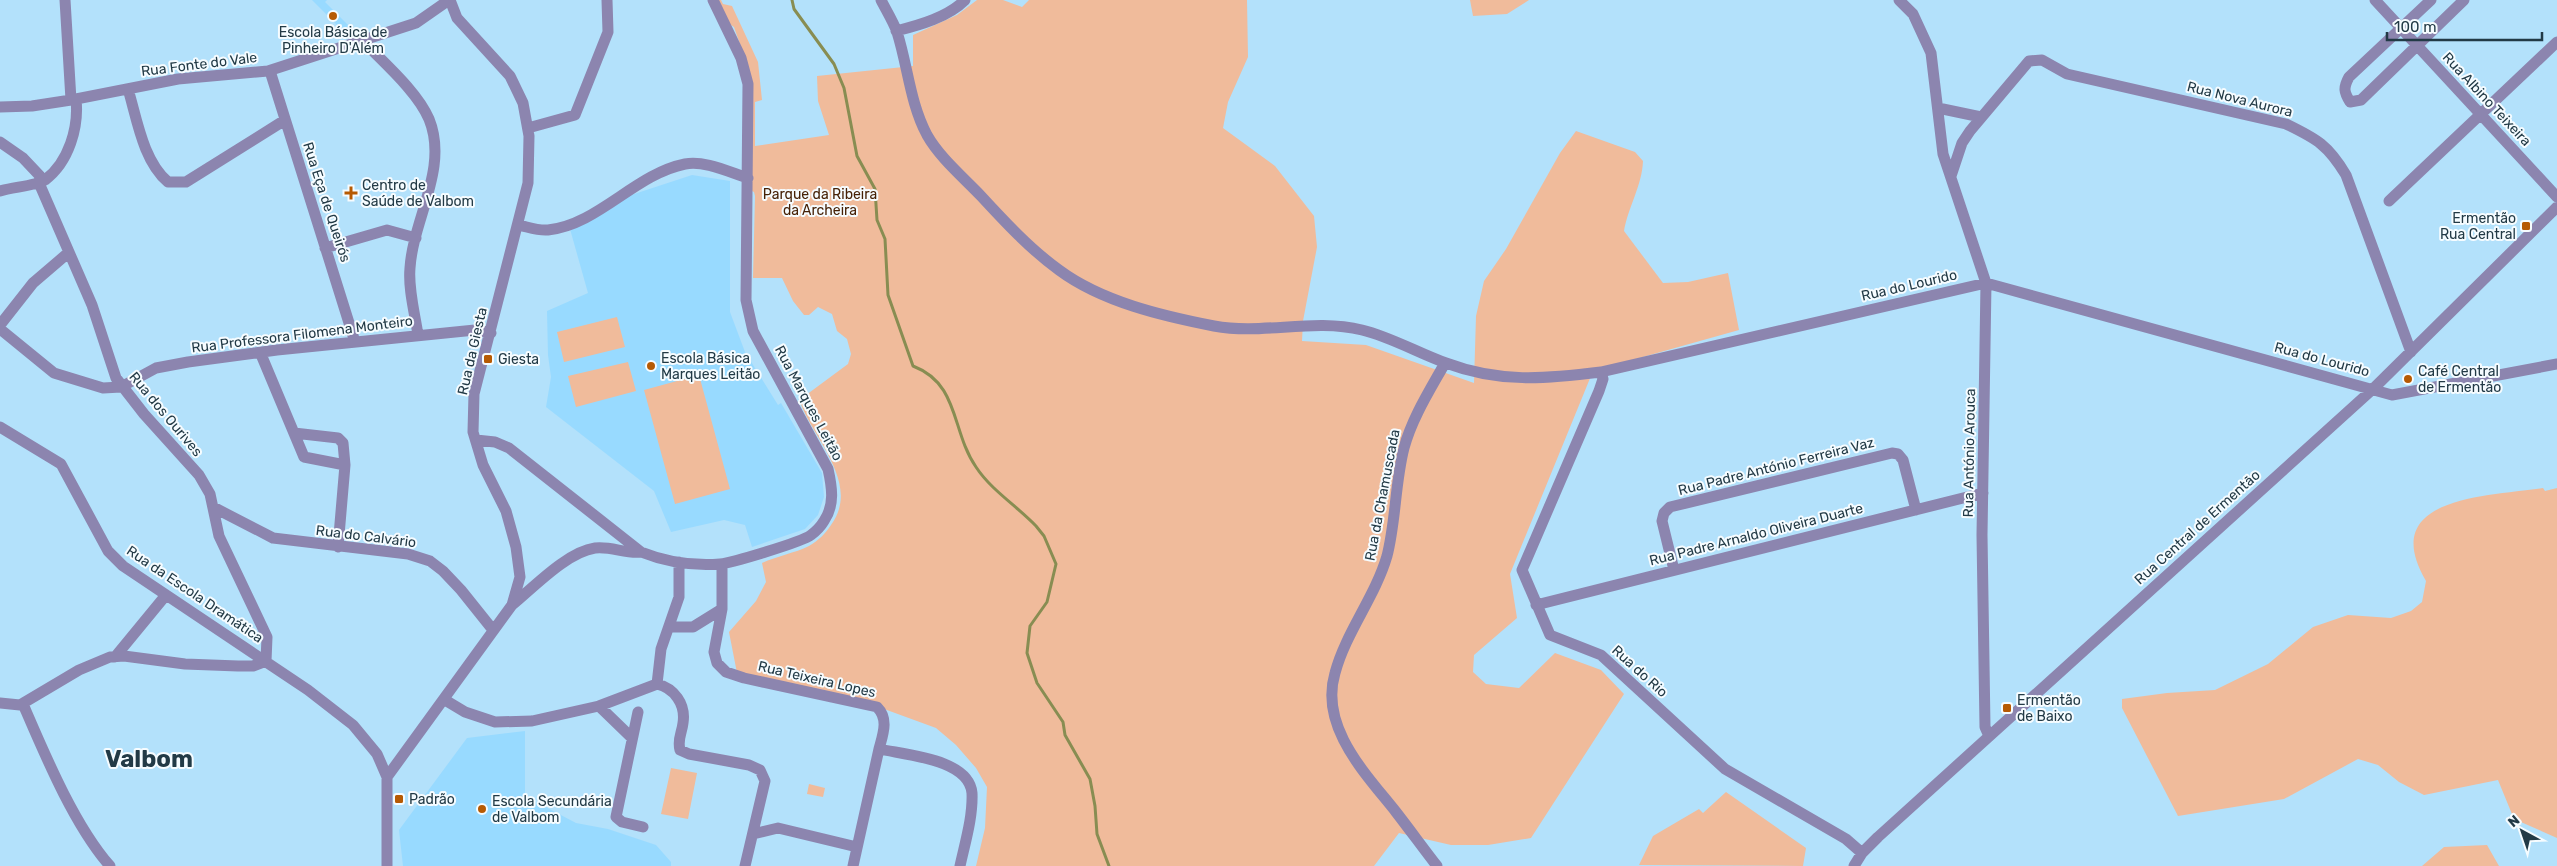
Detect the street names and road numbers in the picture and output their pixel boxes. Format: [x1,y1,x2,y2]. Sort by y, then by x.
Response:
street label: Rua Fonte do Vale [140,49,258,80]
street label: Rua Albino Teixeira [2439,49,2534,150]
street label: Rua Nova Aurora [2185,78,2295,121]
street label: Rua Eça de Queirós [299,140,354,264]
street label: Rua do Lourido [1860,266,1959,305]
street label: Rua da Giesta [454,306,491,397]
street label: Rua Professora Filomena Monteiro [190,312,414,357]
street label: Rua do Lourido [2272,339,2371,380]
street label: Rua Marques Leitão [771,343,846,464]
street label: Rua dos Ourives [125,369,206,460]
street label: Rua António Arouca [1960,388,1979,518]
street label: Rua da Chamuscada [1361,428,1404,562]
street label: Rua Padre António Ferreira Vaz [1676,434,1876,499]
street label: Rua Central de Ermentão [2131,467,2264,588]
street label: Rua Padre Arnaldo Oliveira Duarte [1647,500,1865,569]
street label: Rua do Calvário [315,522,417,551]
street label: Rua da Escola Dramática [123,542,266,647]
street label: Rua do Rio [1608,642,1671,701]
street label: Rua Teixeira Lopes [756,658,877,701]

